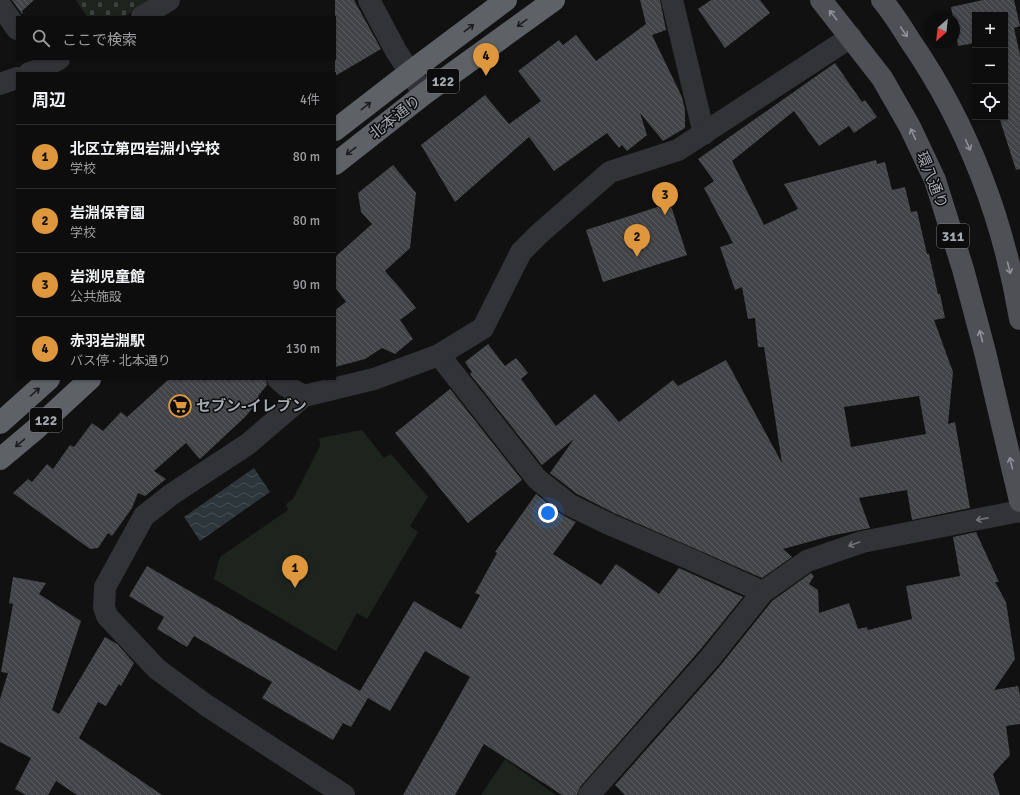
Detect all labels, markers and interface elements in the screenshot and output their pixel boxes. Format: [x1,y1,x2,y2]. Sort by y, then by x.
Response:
one-way arrow [829,9,837,20]
north arrow [924,12,960,48]
map controls [972,12,1008,120]
button: + [972,12,1008,48]
search box [16,16,336,60]
one-way arrow [517,19,528,27]
one-way arrow [463,23,474,32]
one-way arrow [900,26,908,37]
icon: search [30,27,52,49]
text: ここで検索 [62,31,137,49]
pin: 4 [473,43,499,76]
button: − [972,48,1008,84]
road number: 122 [427,69,459,93]
button: locate [972,84,1008,120]
text: 周辺 [32,90,66,111]
street label: 北本通り [366,91,424,143]
text: 4件 [300,92,320,108]
one-way arrow [360,102,371,111]
one-way arrow [909,128,916,140]
one-way arrow [965,138,972,150]
text: 北区立第四岩淵小学校 [70,140,220,158]
one-way arrow [346,147,357,156]
text: 1 [41,149,49,165]
text: 80 m [293,149,320,165]
street label: 環八通り [912,149,952,211]
text: 学校 [70,161,96,177]
pin: 3 [652,182,678,215]
text: 岩淵保育園 [70,204,145,222]
text: 2 [41,213,49,229]
text: 80 m [293,213,320,229]
pin: 2 [624,224,650,257]
road number: 311 [937,224,969,248]
text: 学校 [70,225,96,241]
one-way arrow [1006,261,1013,274]
text: 岩渕児童館 [70,268,145,286]
text: 3 [41,277,49,293]
text: 90 m [293,277,320,293]
text: 公共施設 [70,289,122,305]
one-way arrow [977,330,984,343]
text: 赤羽岩淵駅 [70,332,145,350]
text: 4 [41,341,49,357]
text: 130 m [286,341,320,357]
text: バス停 · 北本通り [70,353,171,369]
one-way arrow [30,387,40,396]
supermarket icon: セブン-イレブン [167,393,193,419]
place label: セブン-イレブン [196,397,307,415]
road number: 122 [30,408,62,432]
one-way arrow [14,438,25,447]
one-way arrow [1007,456,1015,469]
your location [538,503,558,523]
one-way arrow [976,515,989,523]
one-way arrow [849,541,861,549]
pin: 1 [282,555,308,588]

